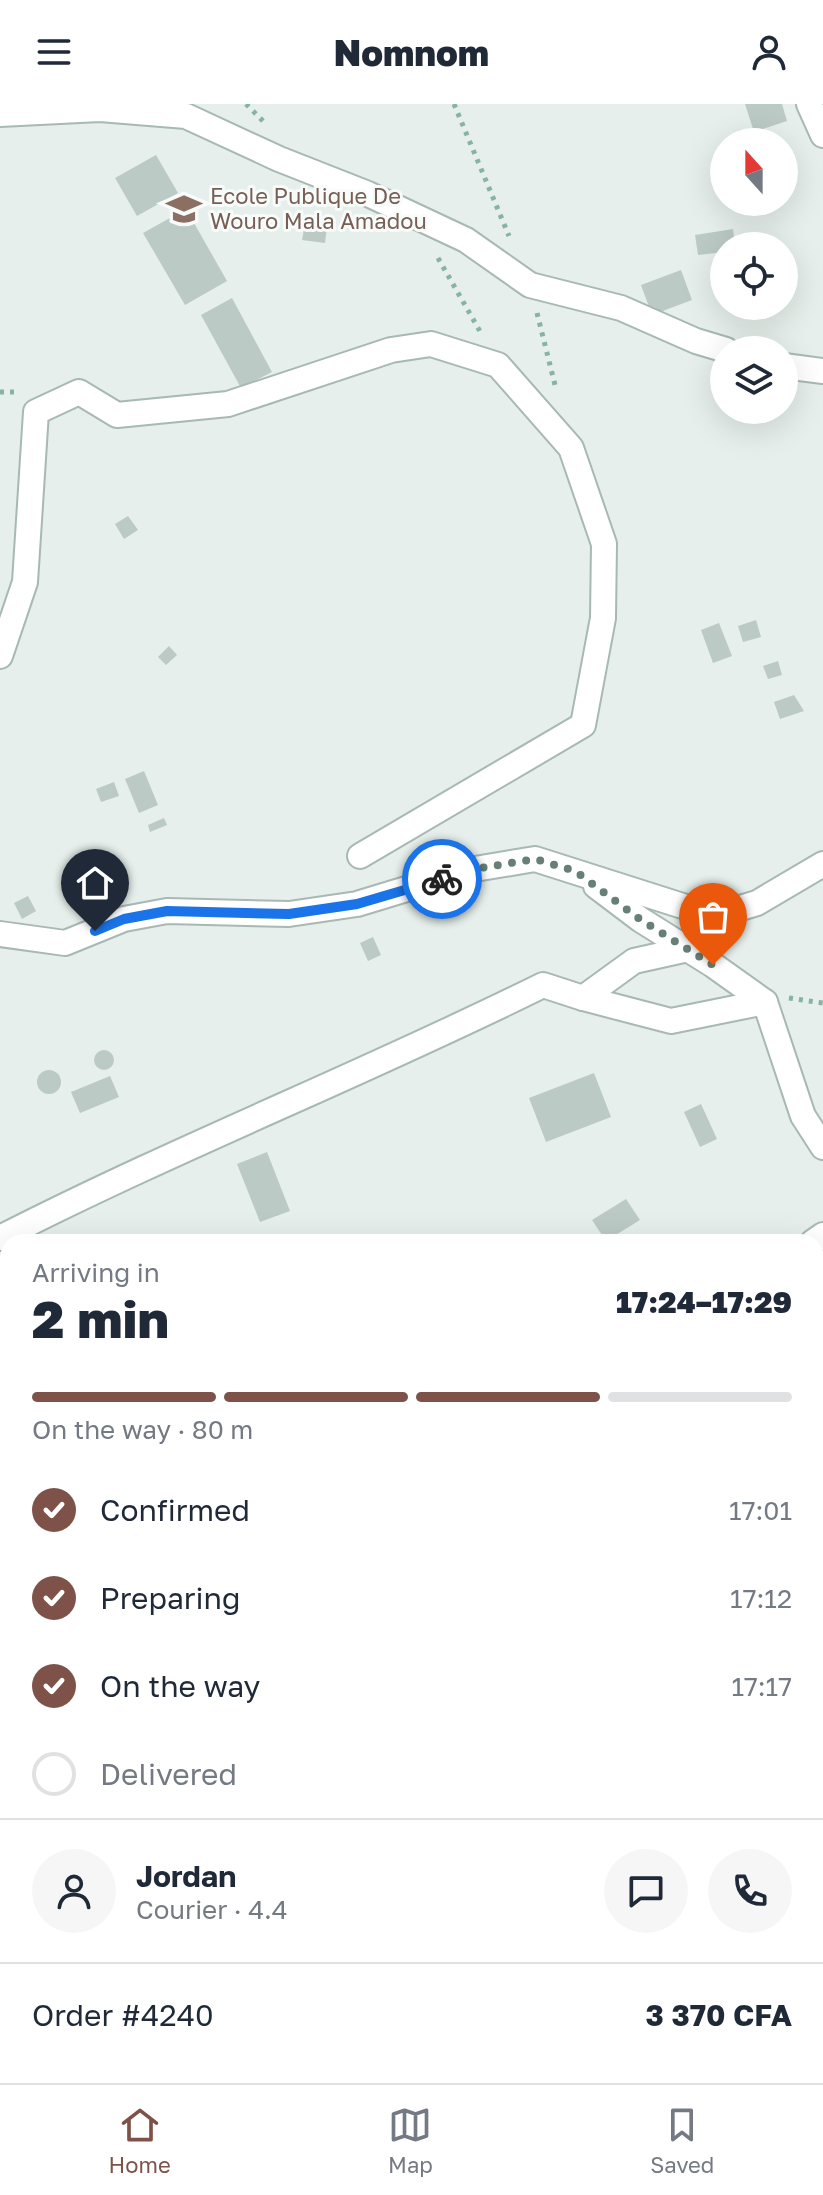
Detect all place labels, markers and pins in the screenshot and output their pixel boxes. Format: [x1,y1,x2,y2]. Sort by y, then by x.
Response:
place label: Ecole Publique De Wouro Mala Amadou [210,182,427,234]
school or university icon: Ecole Publique De Wouro Mala Amadou [165,190,203,228]
pin [61,849,129,931]
pin [679,883,747,965]

